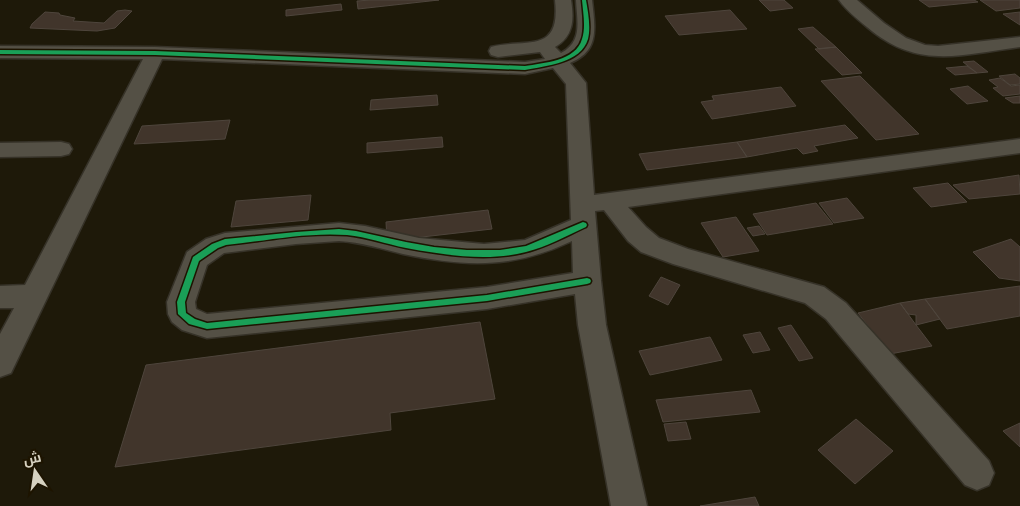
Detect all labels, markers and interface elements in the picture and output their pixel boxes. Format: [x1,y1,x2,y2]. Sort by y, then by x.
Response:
north arrow [10,446,60,496]
text: ش [22,449,43,469]

